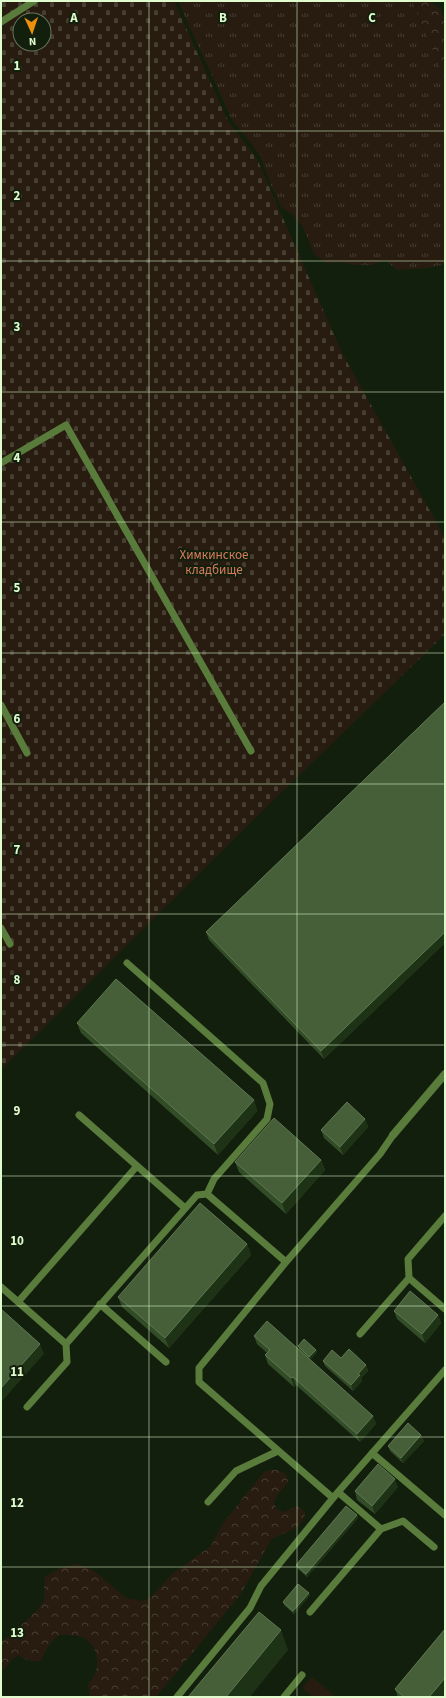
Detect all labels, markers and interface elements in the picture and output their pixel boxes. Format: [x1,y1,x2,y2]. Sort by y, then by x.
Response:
text: A [69,9,78,27]
text: B [219,9,227,27]
text: C [368,9,376,27]
north arrow [12,12,52,52]
text: N [28,34,37,49]
text: 1 [14,57,21,75]
text: 2 [14,187,21,205]
text: 3 [14,318,21,336]
text: 4 [14,449,21,467]
park label: Химкинское кладбище [180,546,248,579]
text: 5 [14,579,21,597]
text: 6 [14,710,21,728]
text: 7 [14,841,21,859]
text: 8 [14,971,21,989]
text: 9 [14,1102,21,1120]
text: 10 [10,1232,24,1250]
text: 11 [10,1363,24,1381]
text: 12 [10,1494,24,1512]
text: 13 [10,1624,24,1642]

